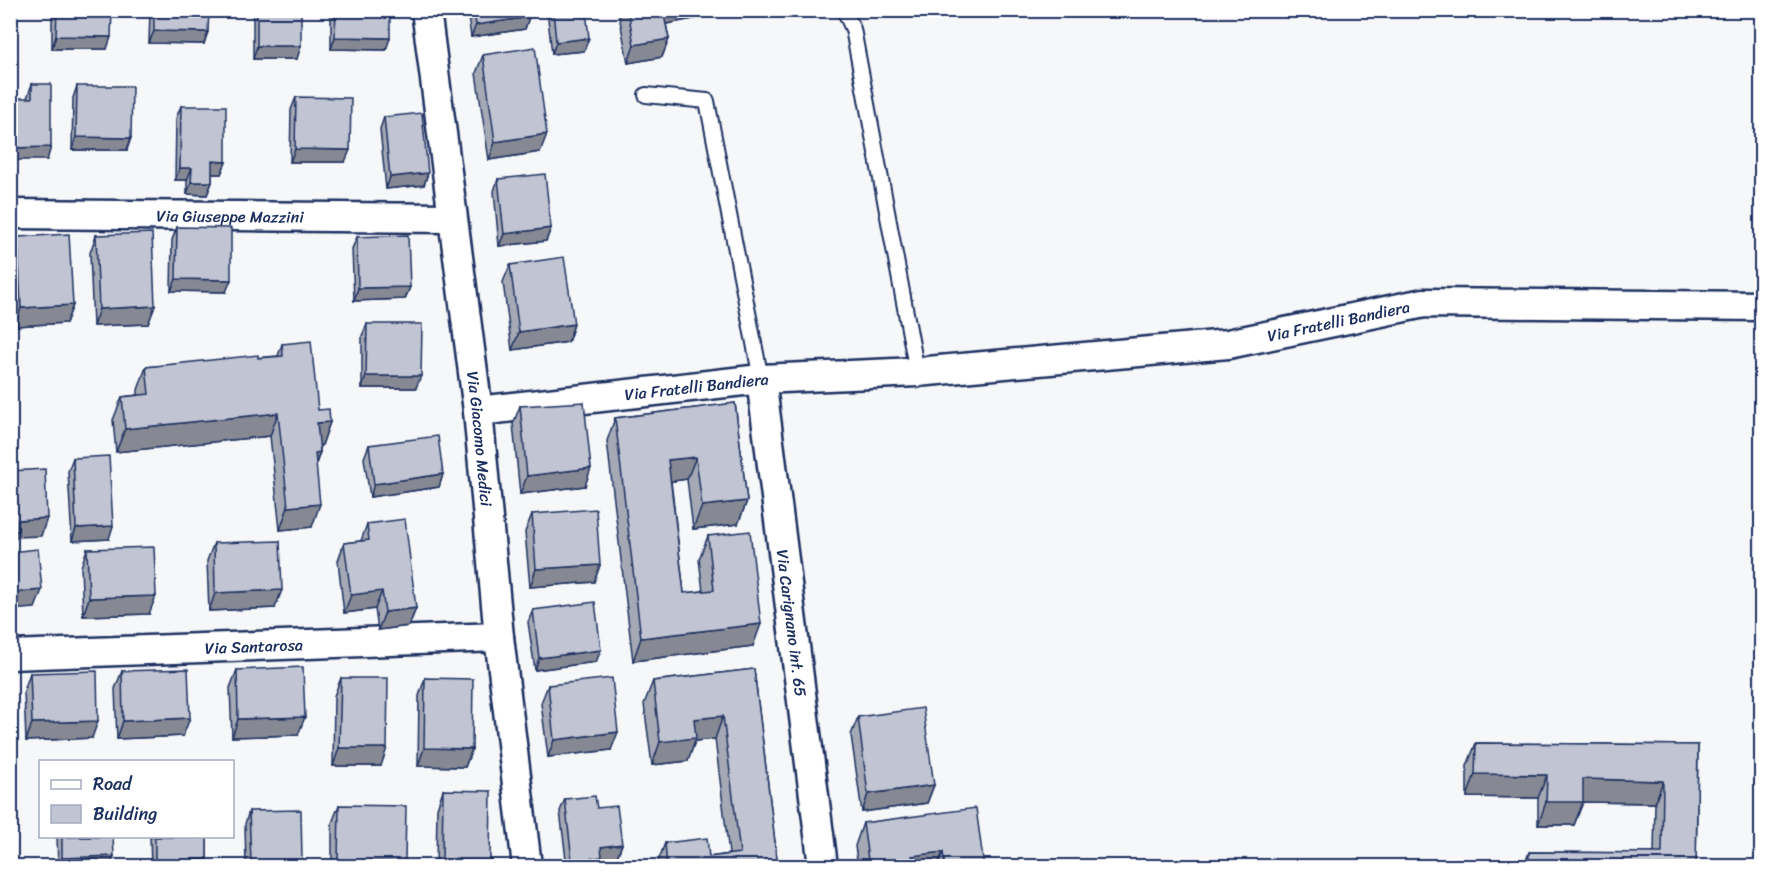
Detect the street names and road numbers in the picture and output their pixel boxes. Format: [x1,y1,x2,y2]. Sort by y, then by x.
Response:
street label: Via Giuseppe Mazzini [156,201,304,231]
street label: Via Fratelli Bandiera [1264,292,1412,350]
street label: Via Fratelli Bandiera [623,364,769,409]
street label: Via Giacomo Medici [458,369,501,508]
street label: Via Carignano int. 65 [768,548,816,699]
street label: Via Santarosa [204,630,303,662]

